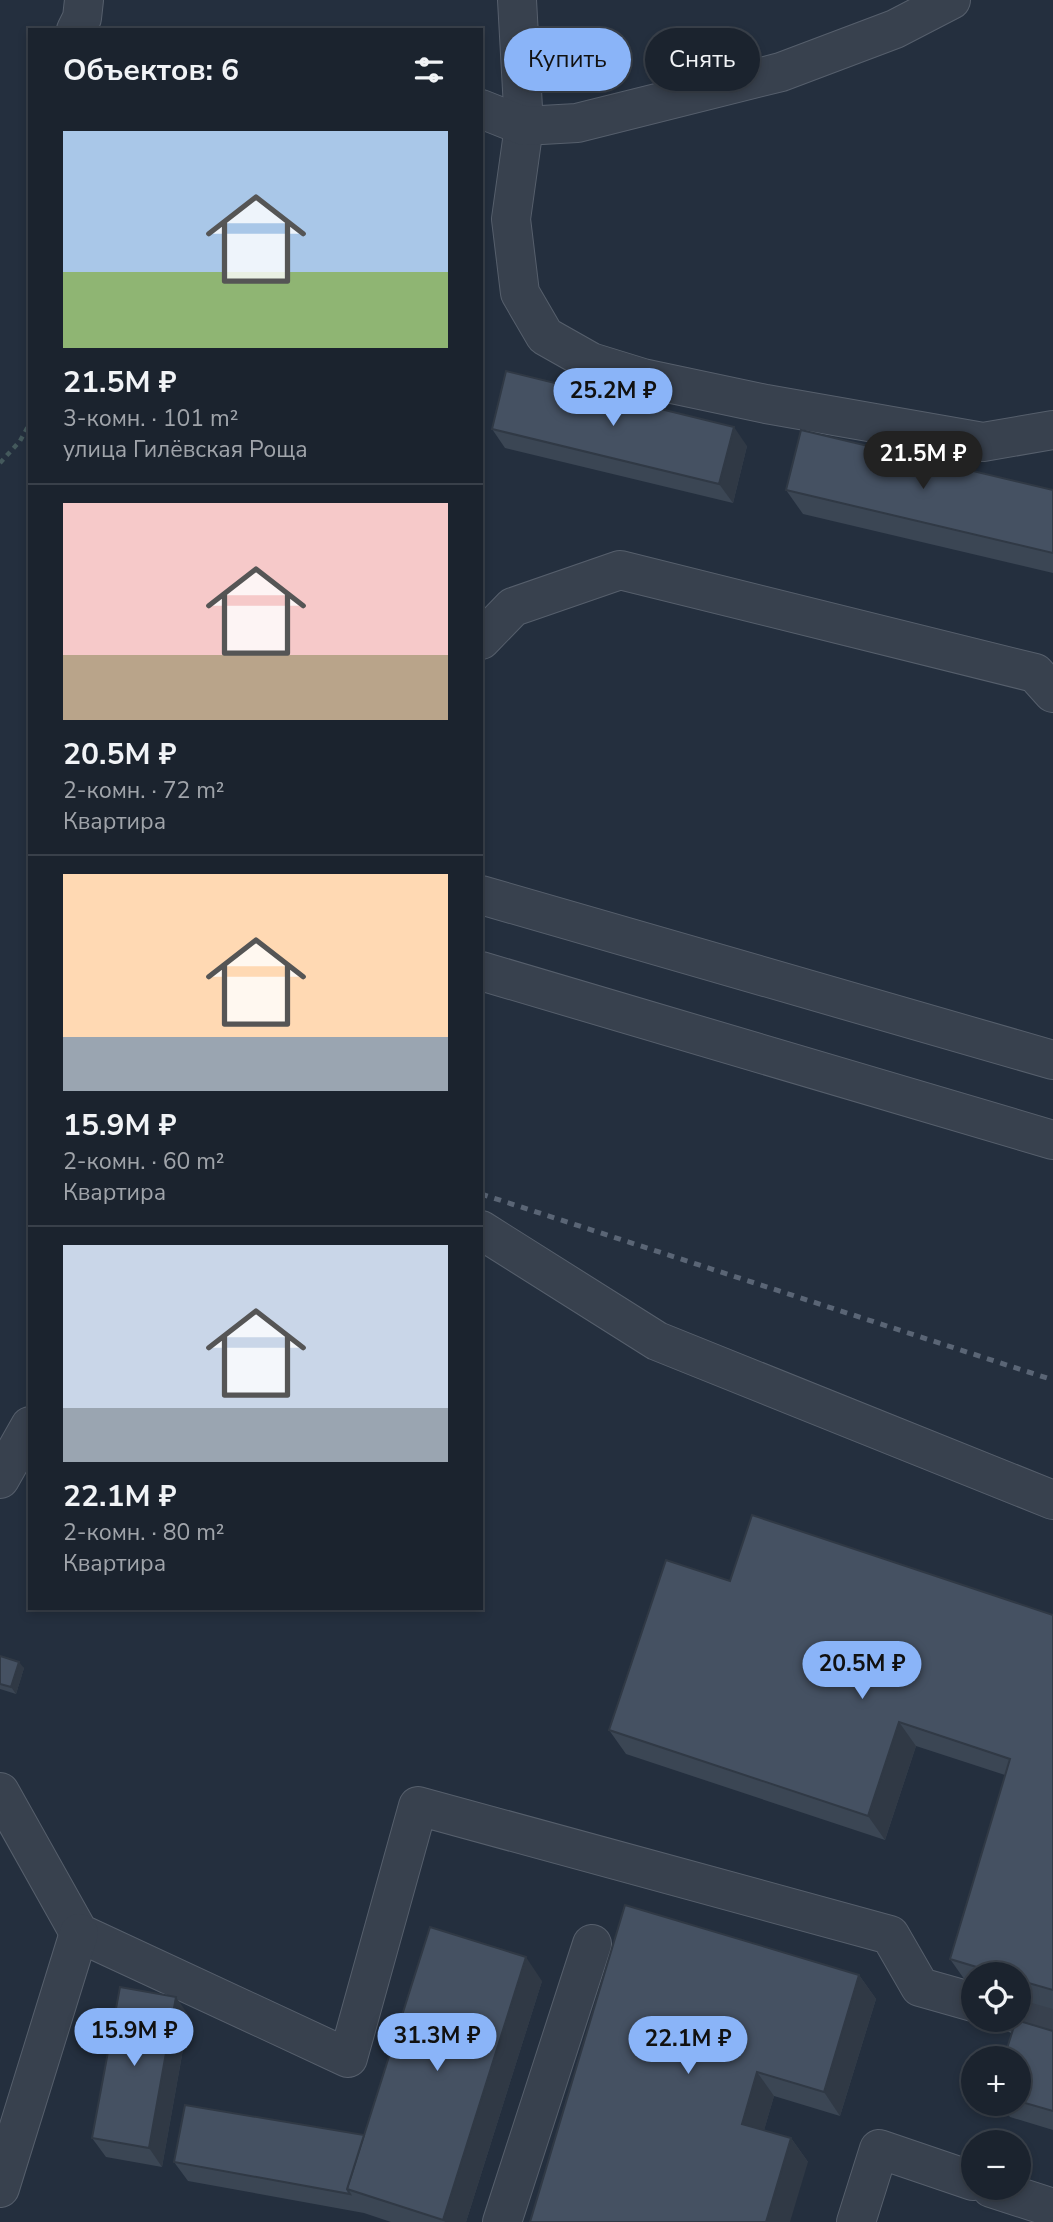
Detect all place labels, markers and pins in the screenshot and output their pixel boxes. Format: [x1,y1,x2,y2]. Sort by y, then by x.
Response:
pin: 25.2M ₽ [548,368,678,428]
pin: 21.5M ₽ [858,432,988,491]
pin: 20.5M ₽ [797,1642,927,1701]
pin: 15.9M ₽ [69,2008,199,2068]
pin: 31.3M ₽ [372,2014,502,2073]
pin: 22.1M ₽ [623,2016,753,2076]

